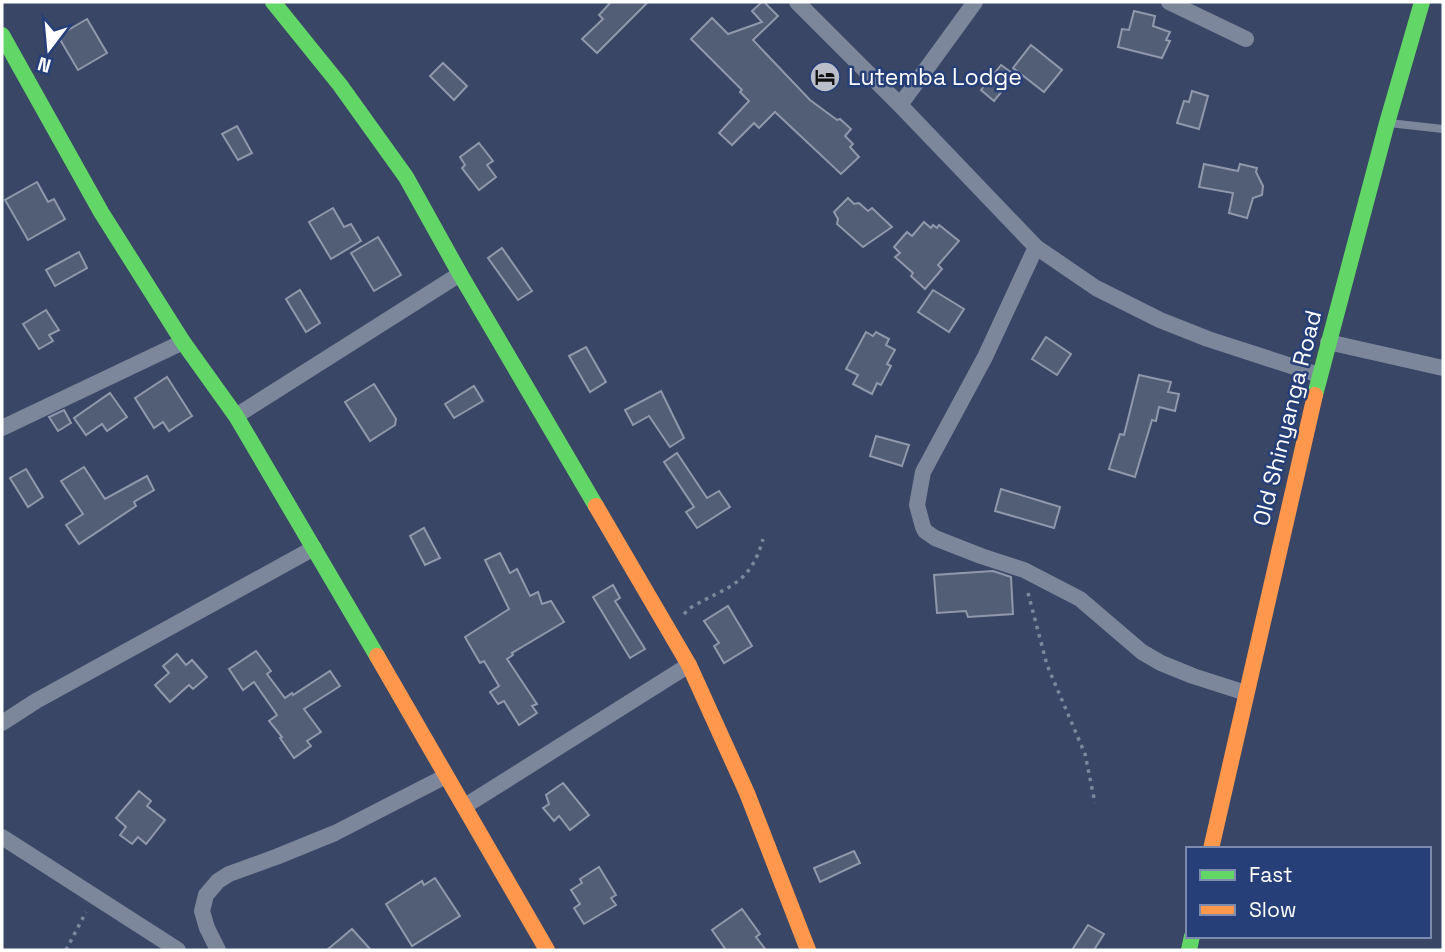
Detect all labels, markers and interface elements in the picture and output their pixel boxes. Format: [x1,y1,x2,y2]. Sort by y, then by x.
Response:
north arrow [14,14,84,84]
text: N [35,51,54,79]
hotel icon: Lutemba Lodge [808,60,842,94]
place label: Lutemba Lodge [848,62,1022,92]
street label: Old Shinyanga Road [1246,307,1328,529]
legend [1186,847,1431,938]
text: Fast [1249,861,1293,888]
text: Slow [1249,896,1297,923]

